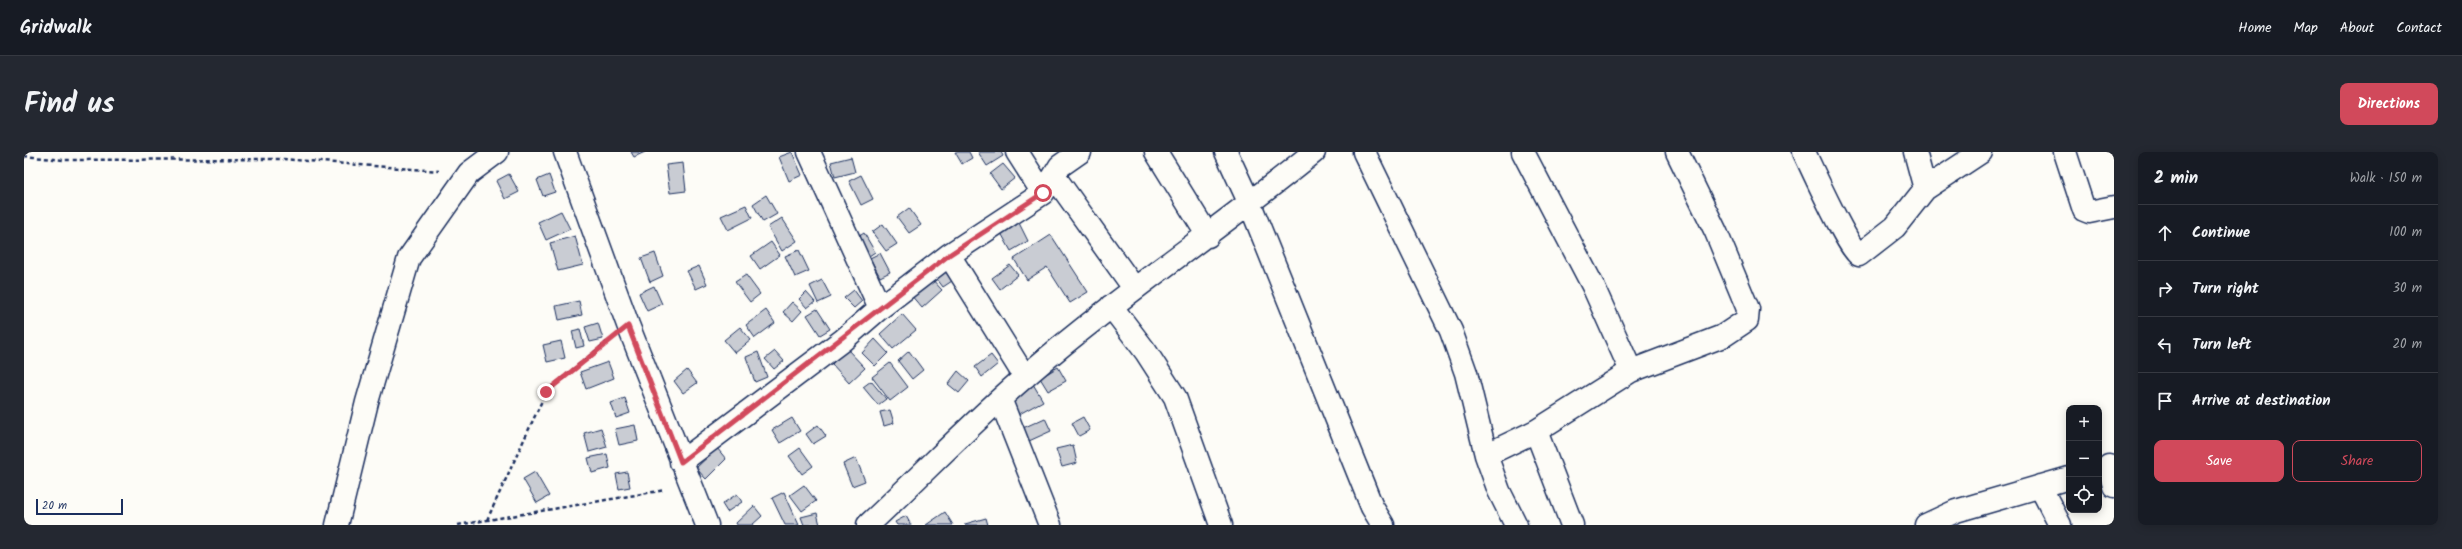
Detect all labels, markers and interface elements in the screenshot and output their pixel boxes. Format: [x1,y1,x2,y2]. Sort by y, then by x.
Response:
text: Gridwalk [20,13,91,43]
text: Home [2238,17,2272,39]
text: Map [2294,17,2318,39]
text: About [2340,17,2374,39]
text: Contact [2396,17,2442,39]
text: Find us [24,82,115,127]
button: Directions [2340,83,2438,125]
text: 2 min [2154,165,2198,192]
text: Walk · 150 m [2350,168,2422,189]
route start [1034,184,1052,202]
text: Continue [2192,221,2250,245]
icon: ahead [2154,222,2176,244]
text: 100 m [2389,222,2422,243]
text: Turn right [2192,277,2259,301]
icon: right [2154,278,2176,300]
text: 30 m [2393,278,2422,299]
text: Turn left [2192,333,2252,357]
icon: left [2154,334,2176,356]
text: 20 m [2392,334,2422,355]
route end [537,383,555,401]
text: Arrive at destination [2192,389,2331,413]
icon: arrive [2154,390,2176,412]
map controls [2066,405,2102,513]
button: + [2066,405,2102,441]
button: Save [2154,440,2284,482]
button: Share [2292,440,2422,482]
button: − [2066,441,2102,477]
button: locate [2066,477,2102,513]
scale bar [36,497,123,516]
text: 20 m [42,497,67,515]

